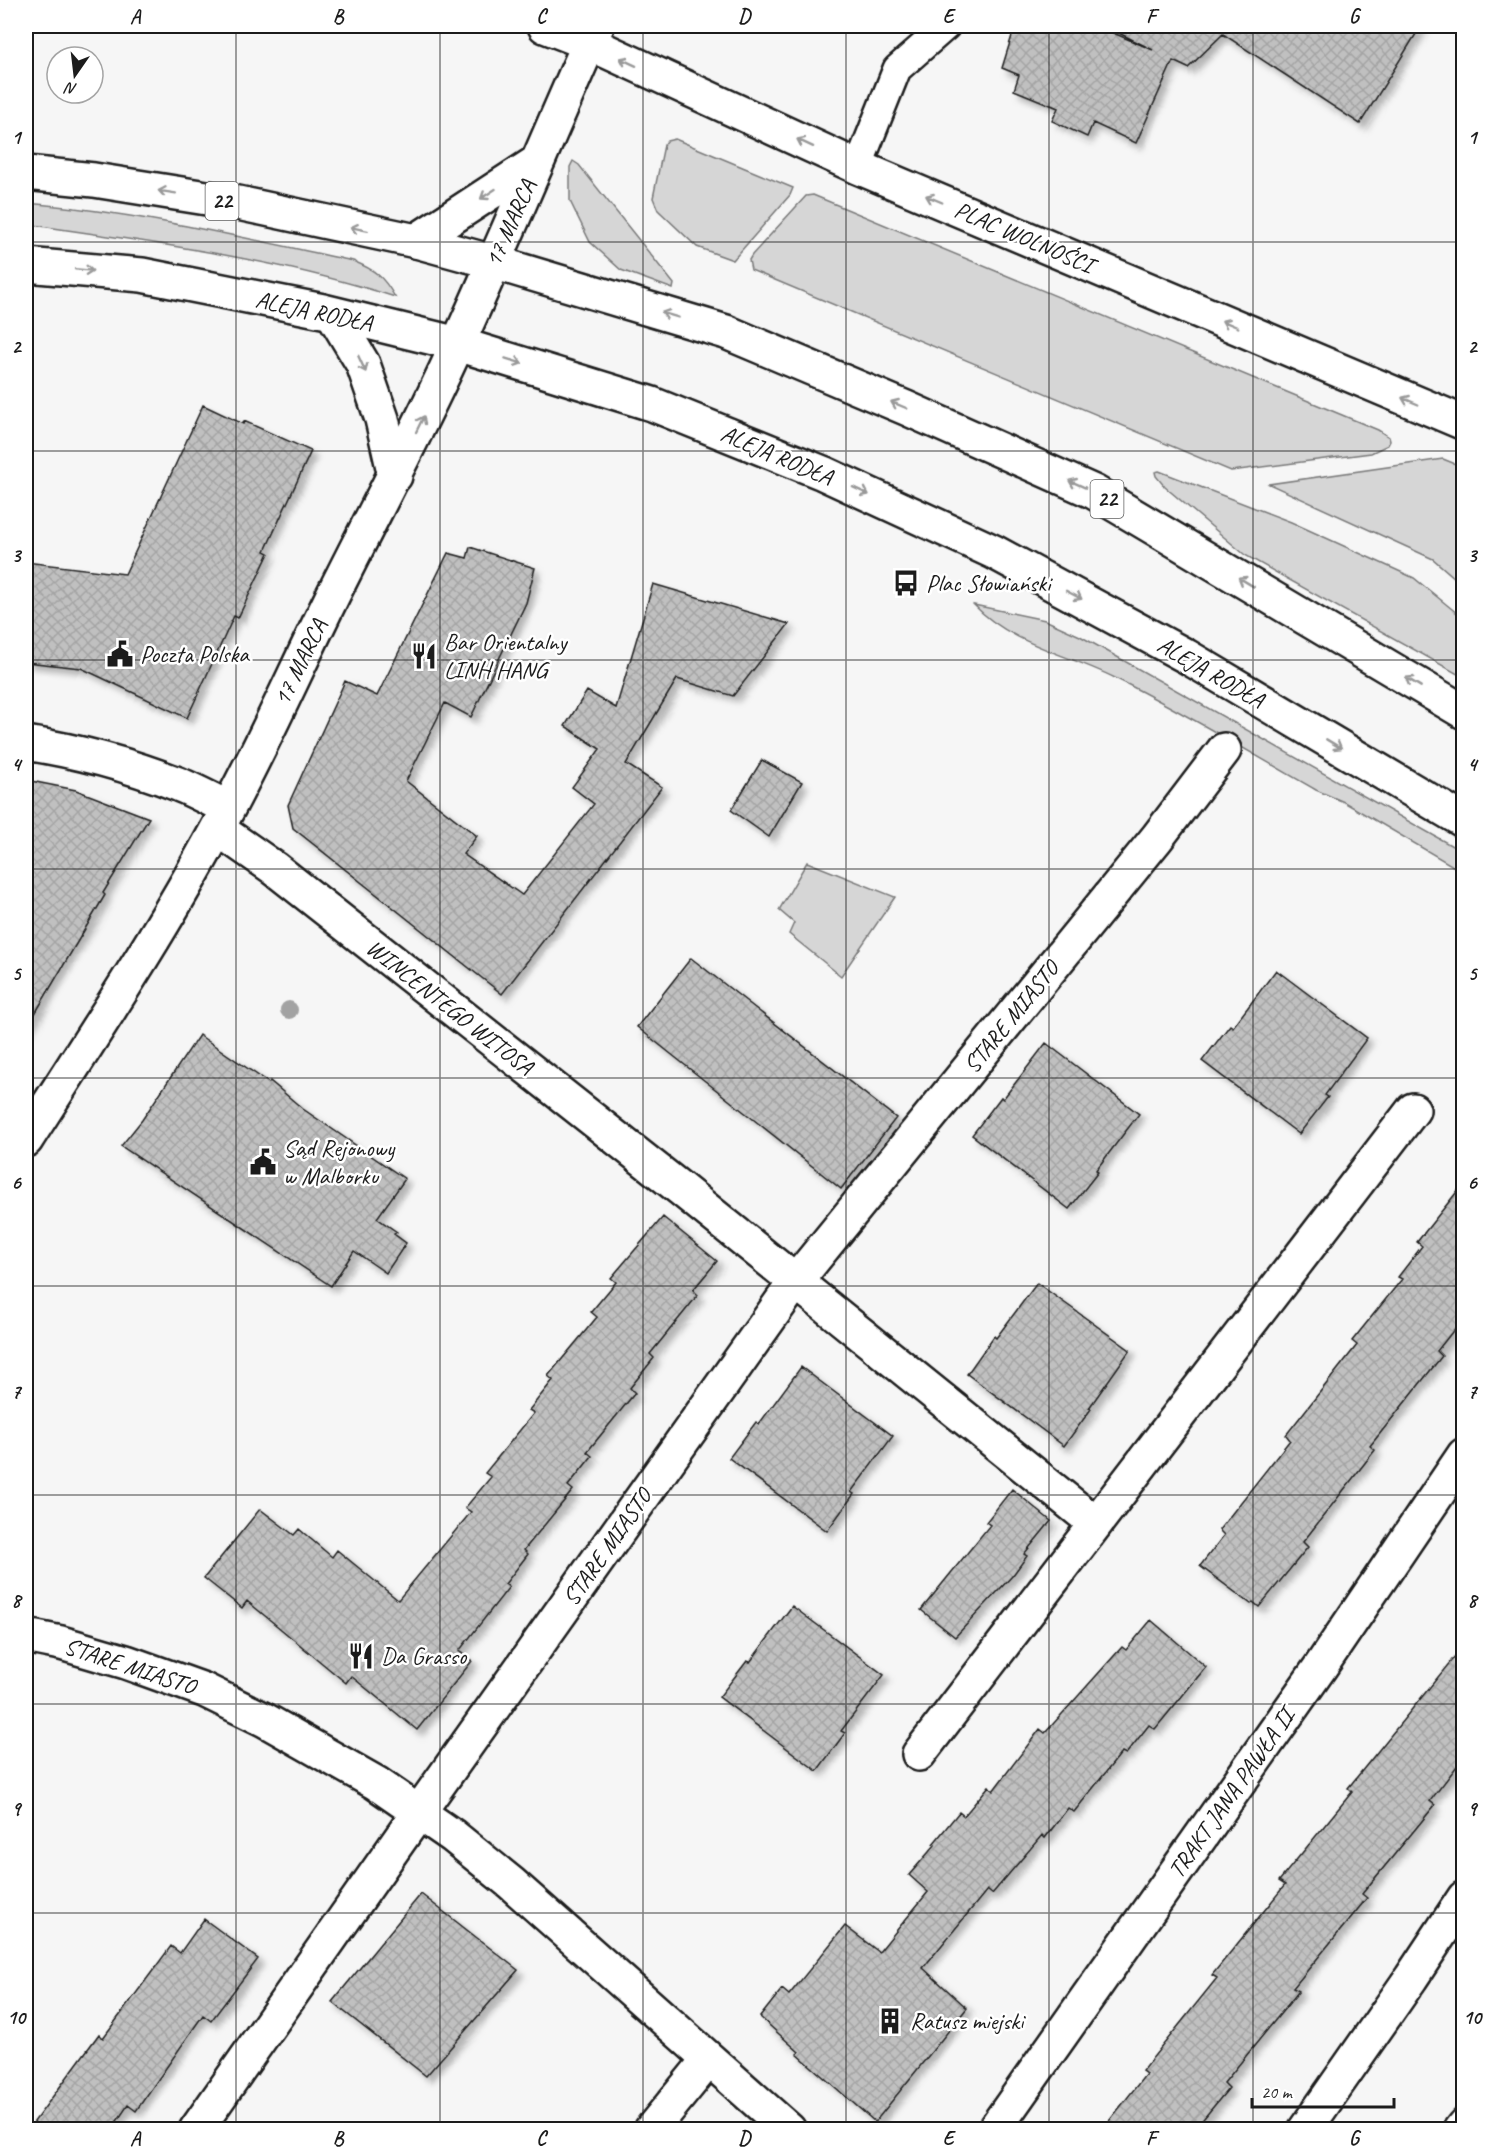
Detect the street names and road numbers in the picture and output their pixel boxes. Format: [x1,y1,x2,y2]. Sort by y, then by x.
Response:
street label: 17 MARCA [478,174,543,271]
road number: 22 [206,182,238,220]
street label: PLAC WOLNOŚCI [950,194,1103,282]
street label: ALEJA RODŁA [253,284,376,338]
street label: ALEJA RODŁA [717,418,838,492]
road number: 22 [1090,480,1124,518]
street label: 17 MARCA [266,613,334,710]
street label: ALEJA RODŁA [1152,629,1271,715]
street label: WINCENTEGO WITOSA [360,932,540,1082]
street label: STARE MIASTO [957,953,1067,1079]
street label: STARE MIASTO [556,1481,659,1611]
street label: STARE MIASTO [61,1631,201,1702]
street label: TRAKT JANA PAWŁA II [1161,1699,1303,1884]

